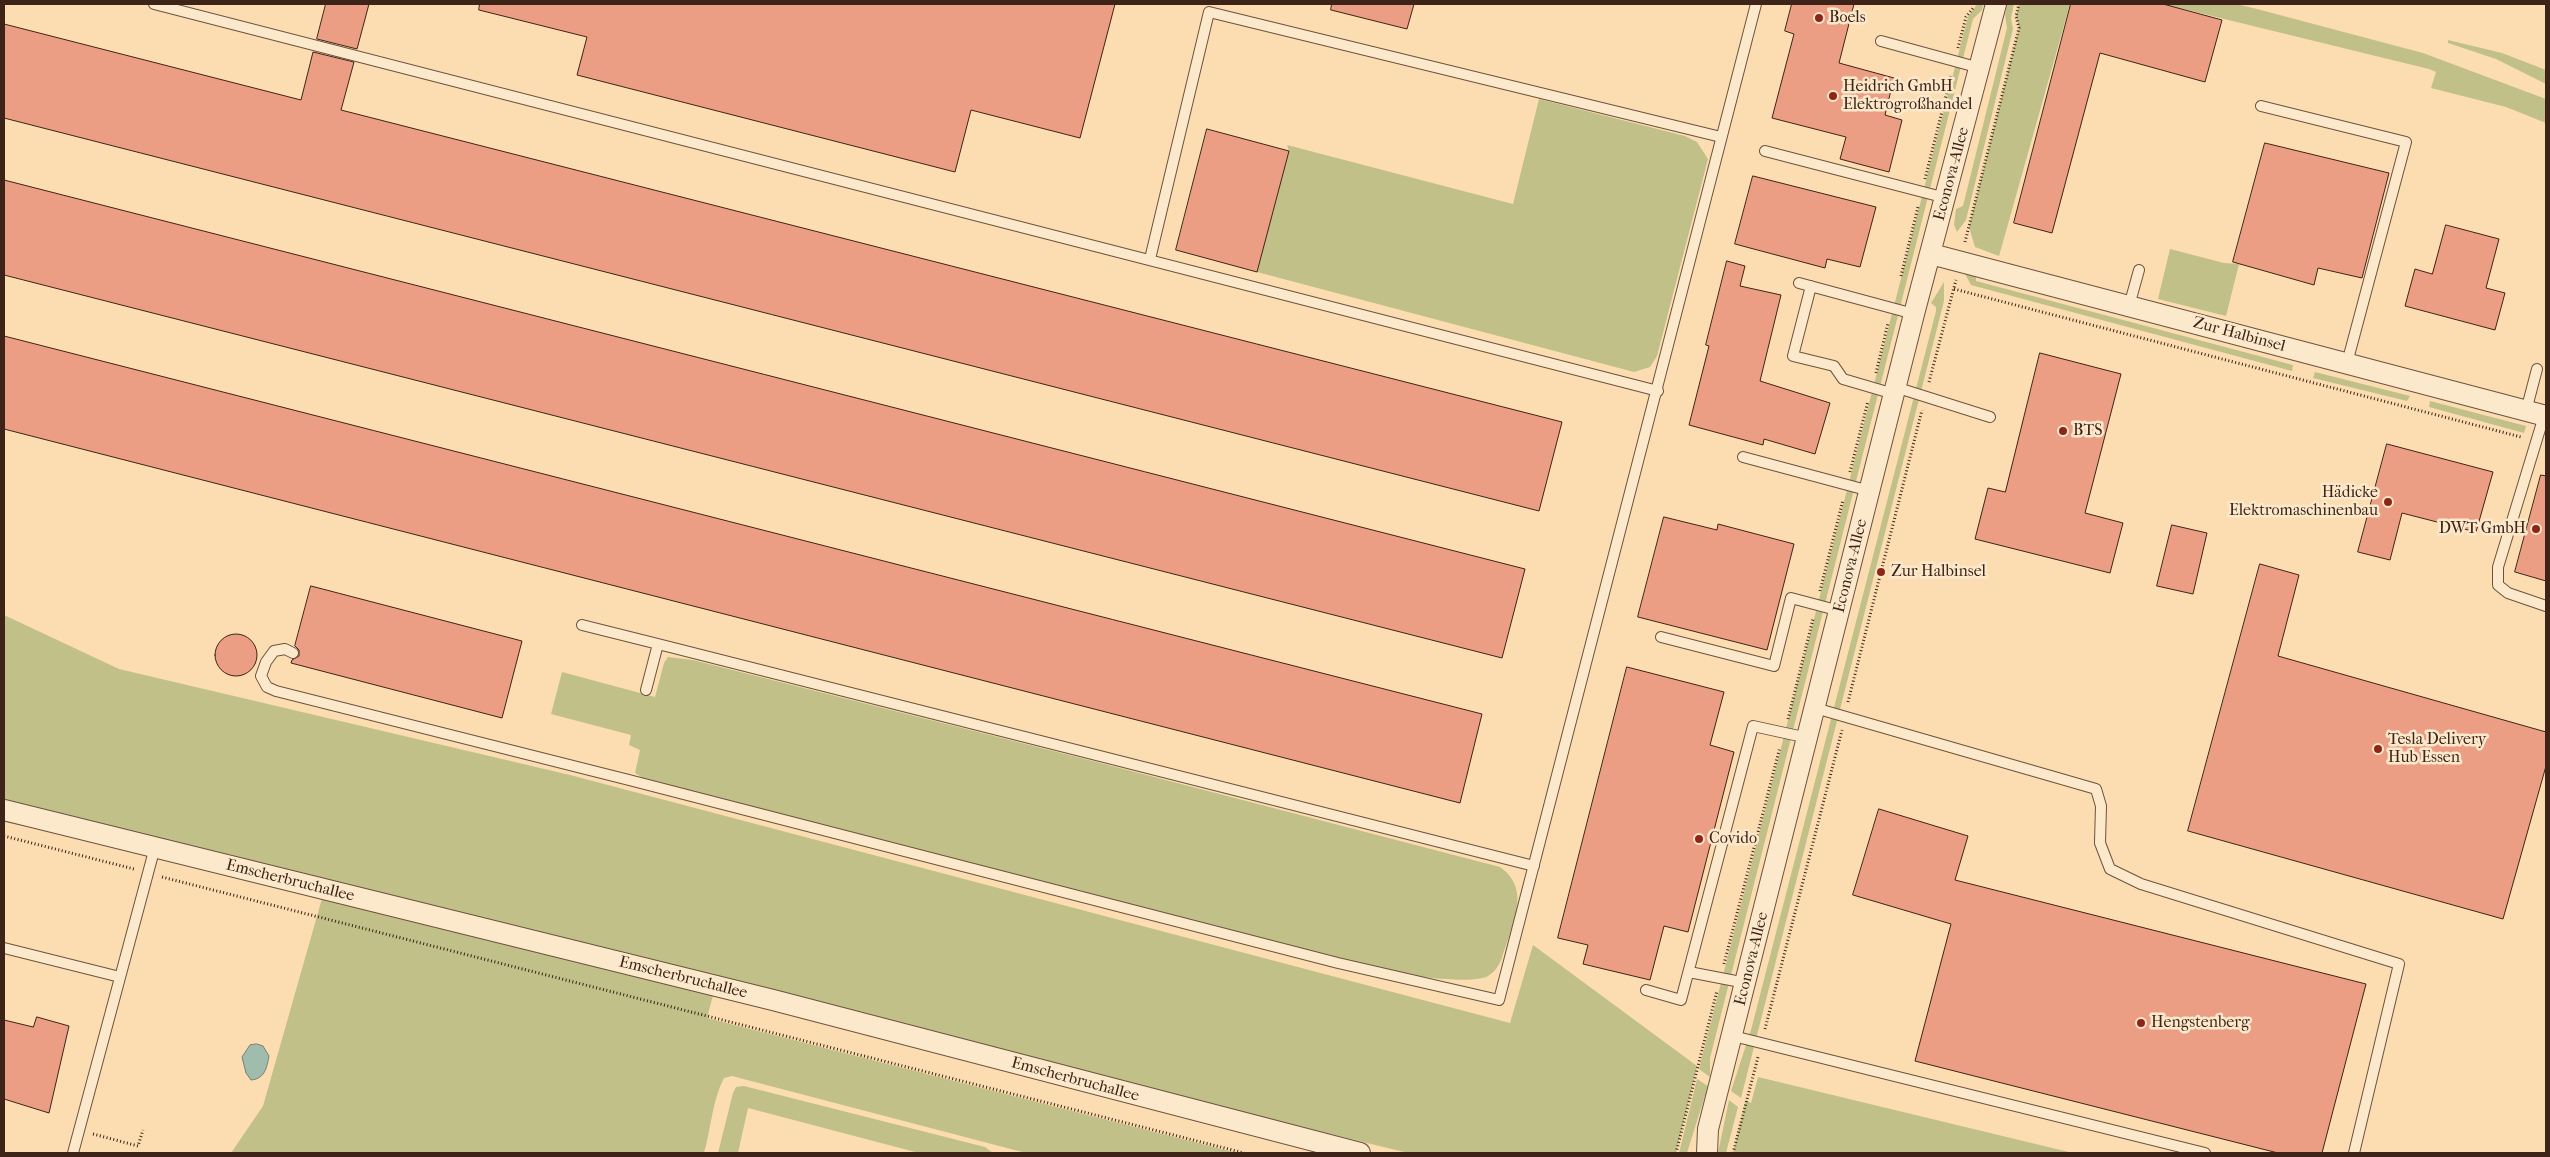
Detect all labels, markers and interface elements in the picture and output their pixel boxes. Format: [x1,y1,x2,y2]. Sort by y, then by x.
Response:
place label: Boels [1829,8,1866,28]
marker: Boels [1813,12,1825,24]
place label: Heidrich GmbH Elektrogroßhandel [1843,77,1972,115]
marker: Heidrich GmbH Elektrogroßhandel [1827,90,1839,102]
street label: Econova-Allee [1930,125,1974,223]
street label: Zur Halbinsel [2191,313,2287,357]
place label: BTS [2073,421,2102,441]
marker: BTS [2057,425,2069,437]
place label: Hädicke Elektromaschinenbau [2229,483,2378,521]
marker: Hädicke Elektromaschinenbau [2382,496,2394,508]
street label: Econova-Allee [1830,517,1872,615]
place label: DWT GmbH [2439,519,2526,539]
marker: DWT GmbH [2530,523,2542,535]
place label: Zur Halbinsel [1891,562,1986,582]
marker: Zur Halbinsel [1875,566,1887,578]
place label: Tesla Delivery Hub Essen [2388,730,2486,768]
marker: Tesla Delivery Hub Essen [2372,743,2384,755]
place label: Covido [1709,829,1757,849]
marker: Covido [1693,833,1705,845]
street label: Emscherbruchallee [224,856,356,906]
street label: Econova-Allee [1731,910,1773,1008]
street label: Emscherbruchallee [617,953,749,1003]
place label: Hengstenberg [2151,1013,2250,1033]
marker: Hengstenberg [2135,1017,2147,1029]
street label: Emscherbruchallee [1009,1054,1141,1106]

